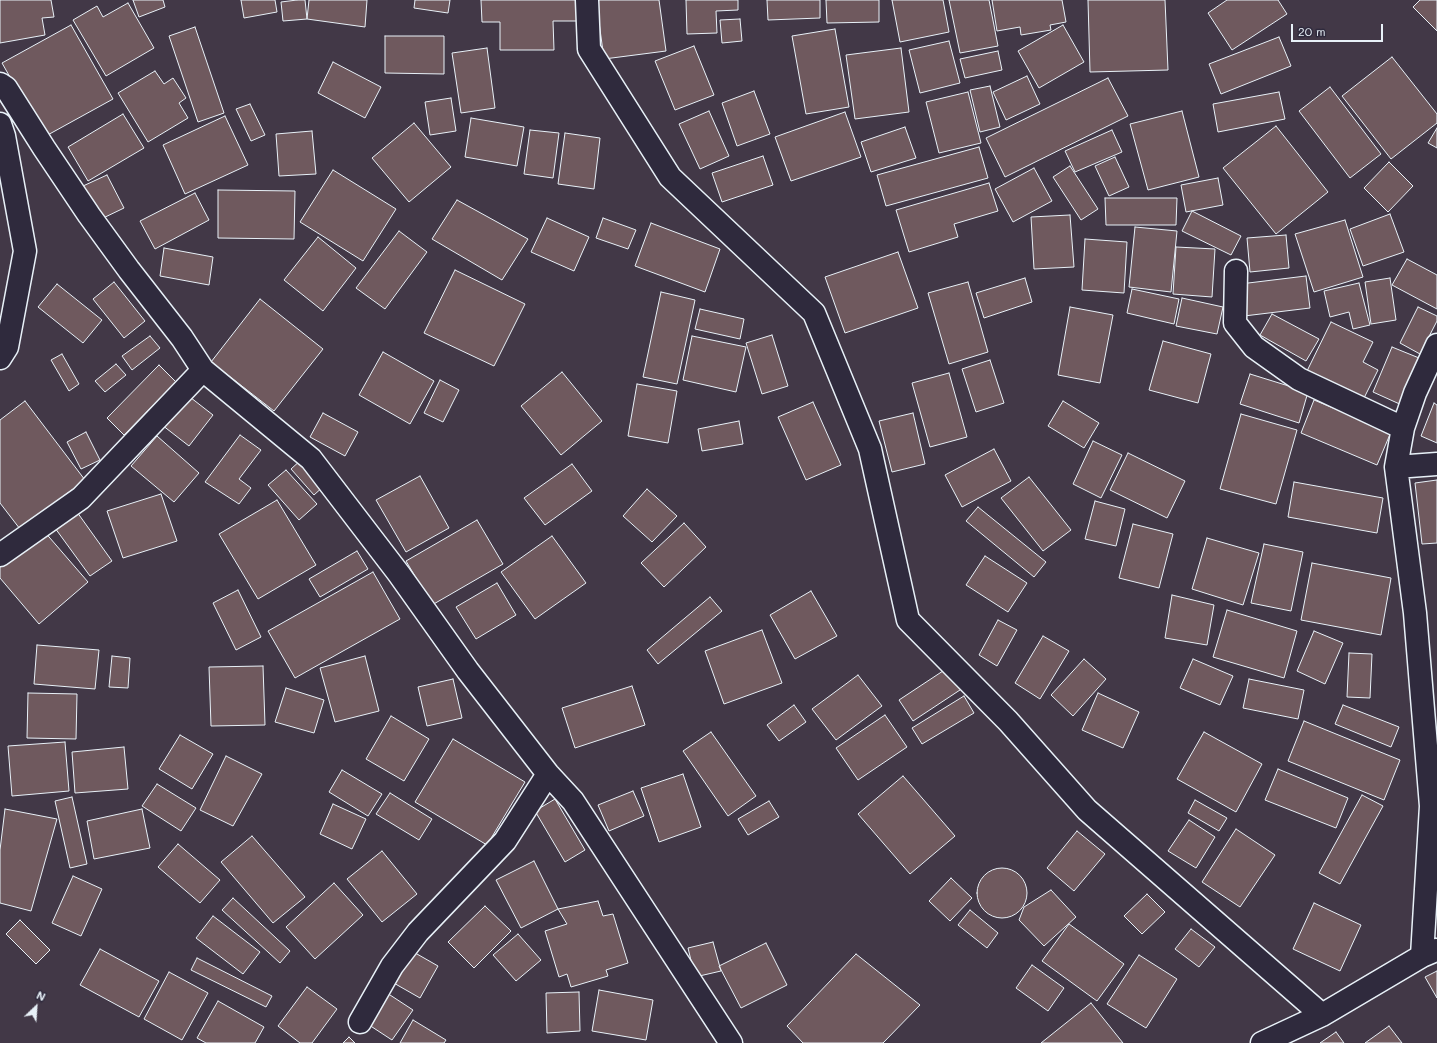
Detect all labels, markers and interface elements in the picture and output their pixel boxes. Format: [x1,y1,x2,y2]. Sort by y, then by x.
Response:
scale bar [1293,16,1385,42]
text: 20 m [1298,23,1326,39]
north arrow [16,987,56,1027]
text: N [34,987,48,1004]

